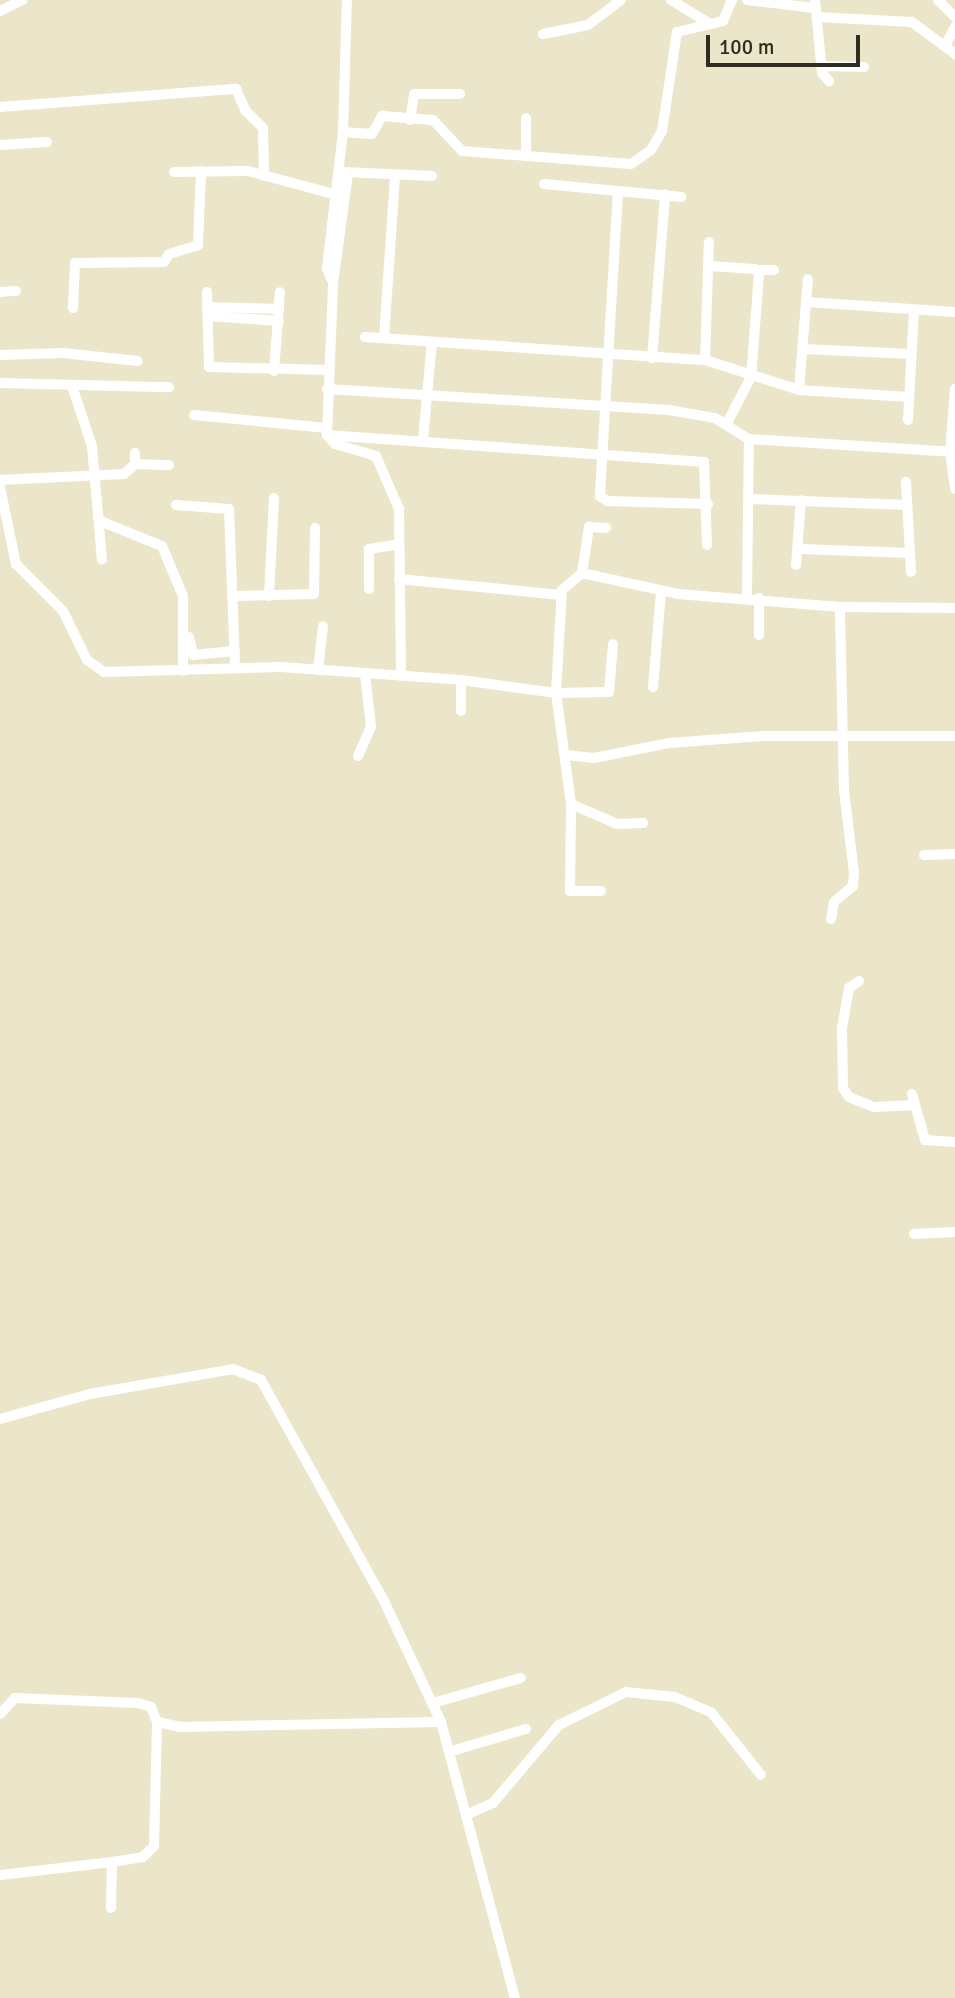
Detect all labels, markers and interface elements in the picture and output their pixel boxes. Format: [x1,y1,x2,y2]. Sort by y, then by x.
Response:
scale bar [710,21,864,65]
text: 100 m [719,34,774,60]

